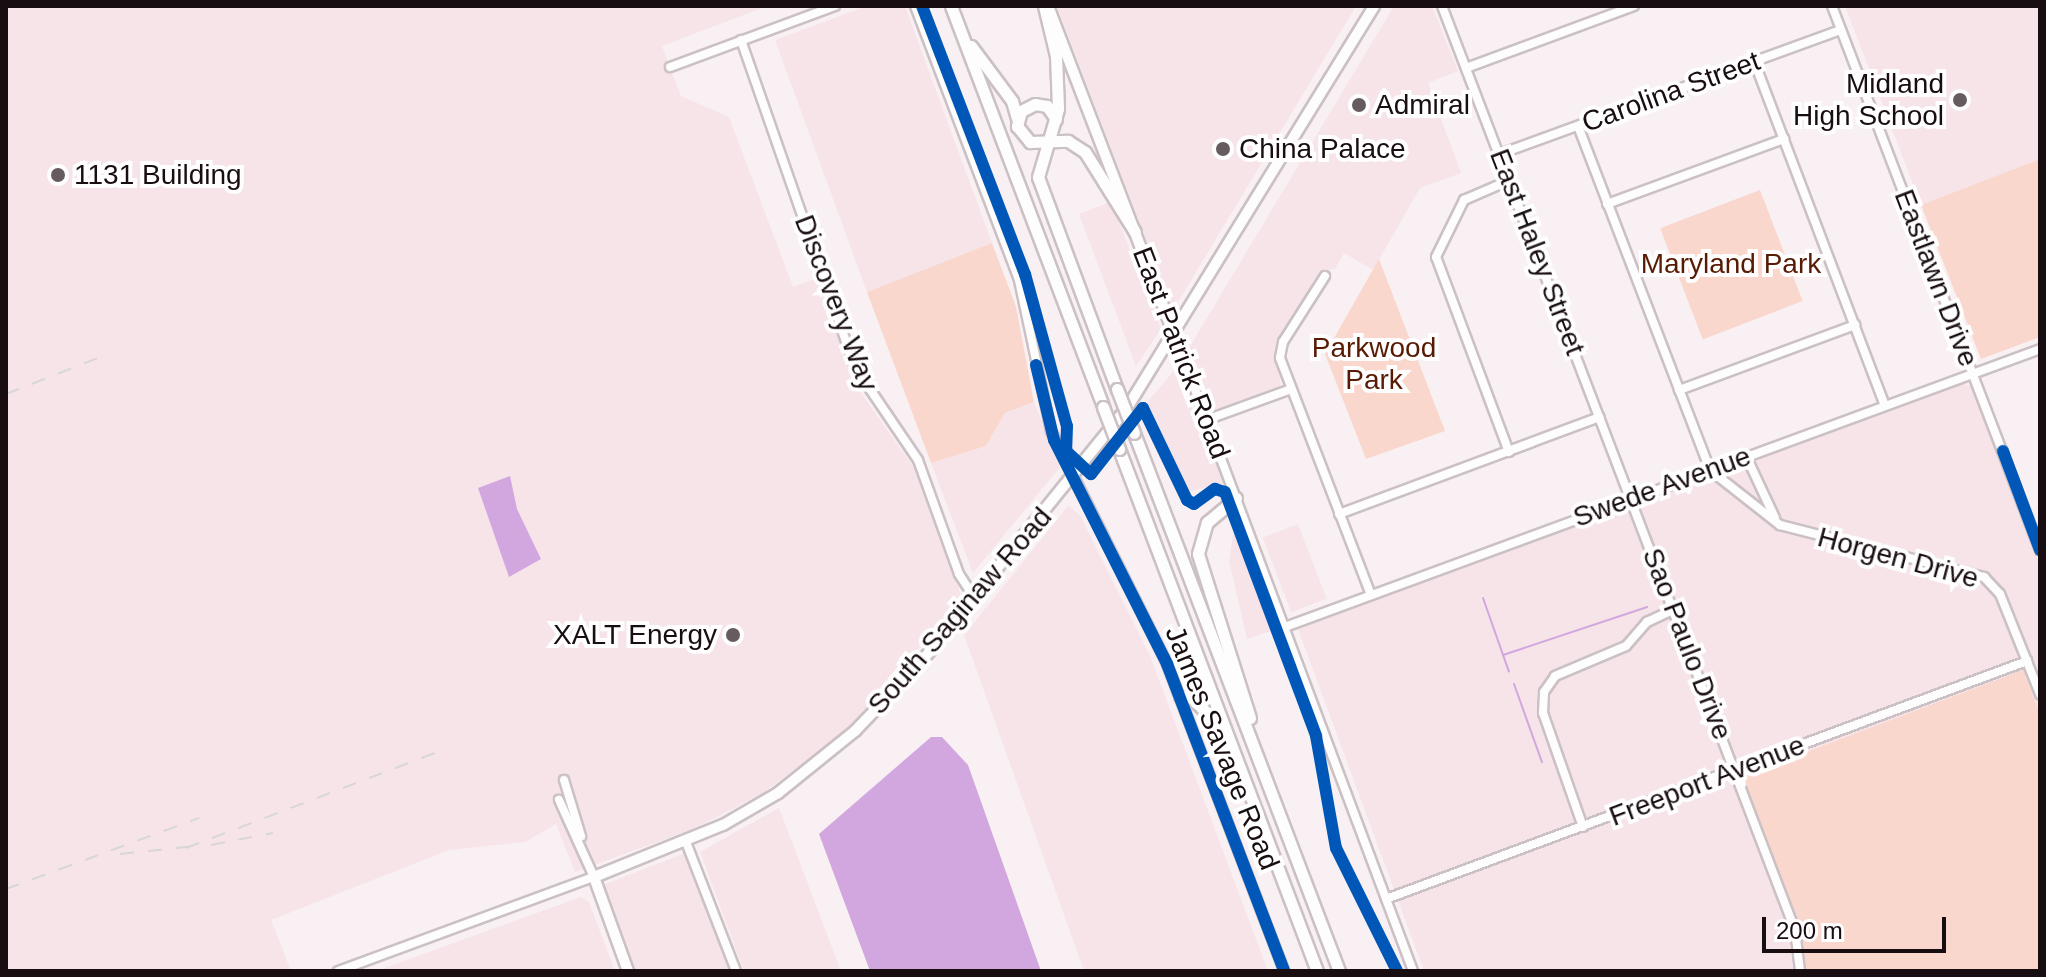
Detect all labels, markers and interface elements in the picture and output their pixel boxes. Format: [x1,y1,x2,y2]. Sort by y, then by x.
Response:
street label: Carolina Street [1578,44,1764,140]
place label: Midland High School [1793,67,1944,133]
place label: Admiral [1375,88,1470,122]
marker: Midland High School [1951,91,1969,109]
marker: Admiral [1350,96,1368,114]
place label: China Palace [1239,132,1406,166]
marker: China Palace [1214,140,1232,158]
street label: East Haley Street [1482,144,1592,360]
place label: 1131 Building [74,158,242,192]
marker: 1131 Building [49,166,67,184]
street label: Eastlawn Drive [1887,185,1985,371]
street label: Discovery Way [787,210,885,396]
street label: East Patrick Road [1125,242,1237,464]
park label: Maryland Park [1641,247,1821,281]
park label: Parkwood Park [1312,331,1436,397]
street label: Swede Avenue [1568,439,1756,535]
street label: South Saginaw Road [861,501,1059,721]
street label: Horgen Drive [1814,520,1982,596]
street label: Sao Paulo Drive [1635,544,1739,744]
place label: XALT Energy [553,618,717,652]
street label: James Savage Road [1158,621,1286,875]
marker: XALT Energy [724,626,742,644]
street label: Freeport Avenue [1604,728,1810,834]
scale bar [1766,901,1950,951]
text: 200 m [1776,917,1843,944]

